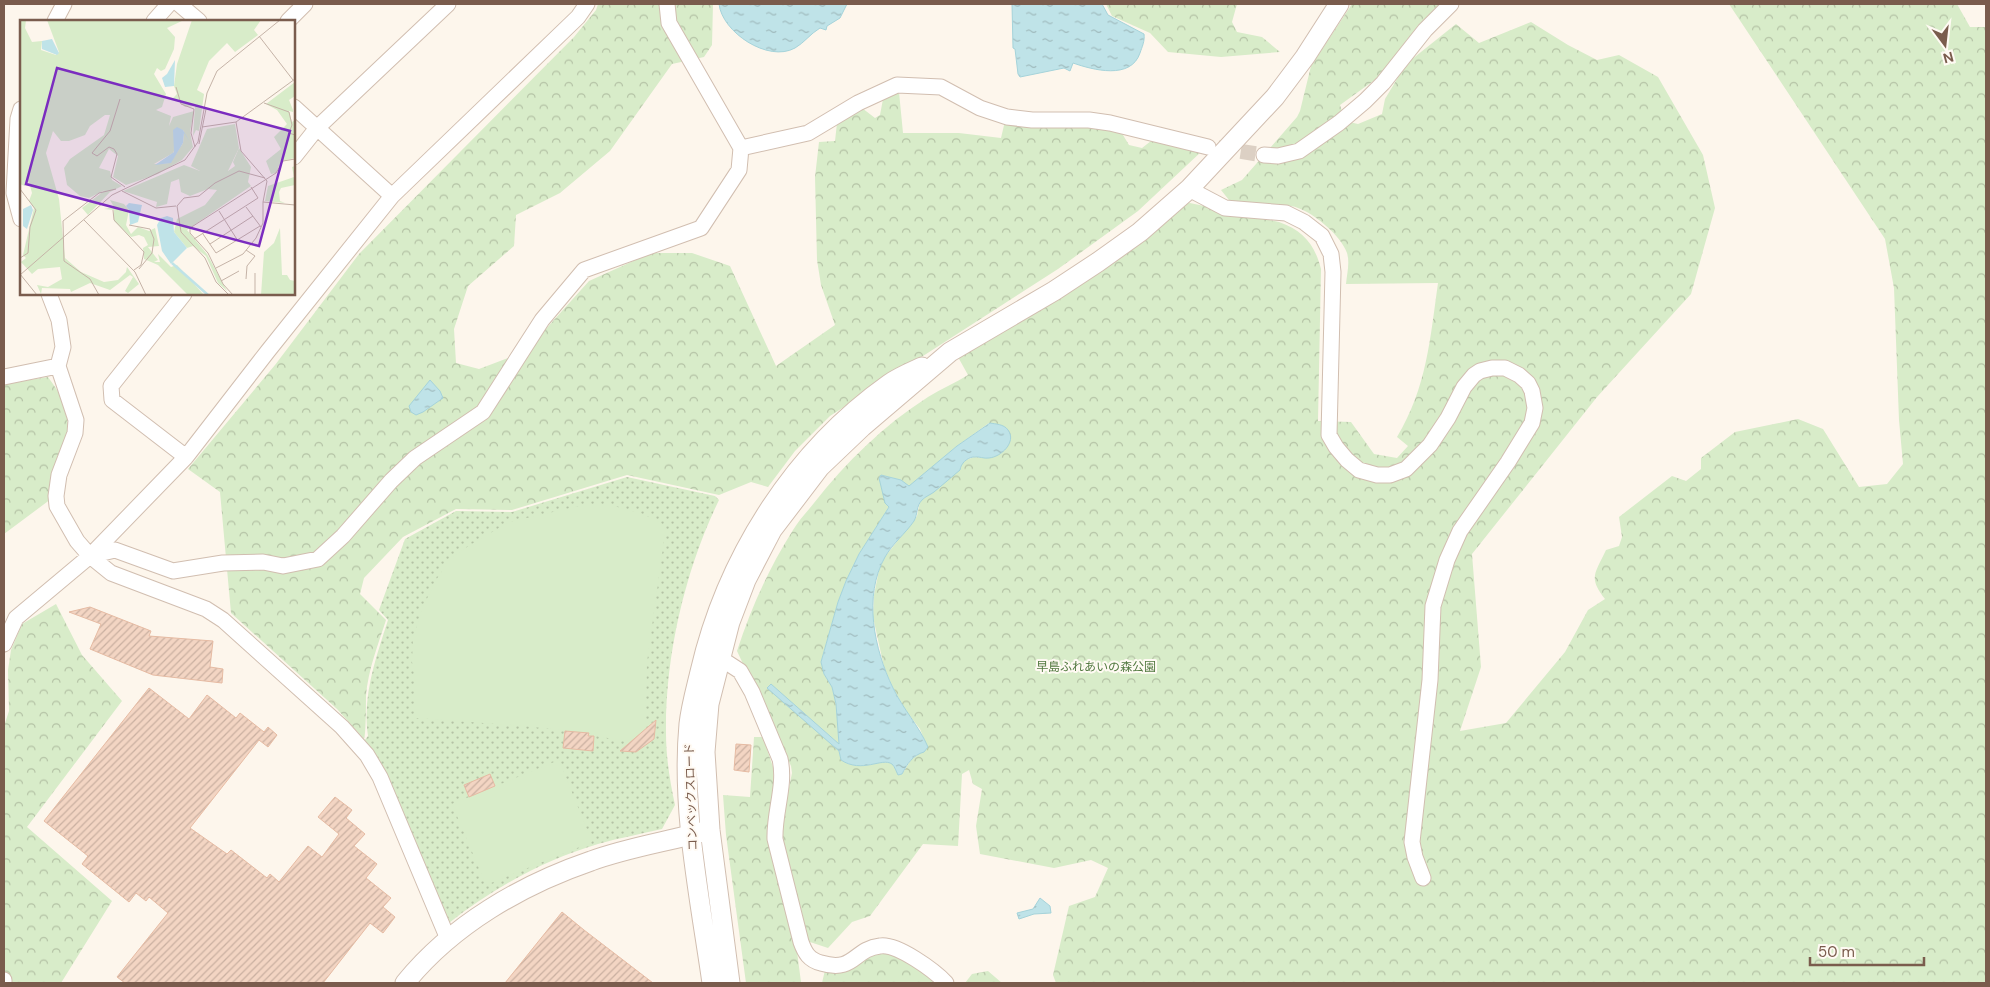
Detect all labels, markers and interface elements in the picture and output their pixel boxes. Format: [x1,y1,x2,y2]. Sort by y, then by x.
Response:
inset map [20,20,295,295]
north arrow [1920,20,1970,70]
text: N [1941,48,1956,68]
park label: 早島ふれあいの森公園 [1036,659,1156,675]
street label: コンベックスロード [681,743,701,851]
scale bar [1810,934,1924,966]
text: 50 m [1818,942,1855,962]

